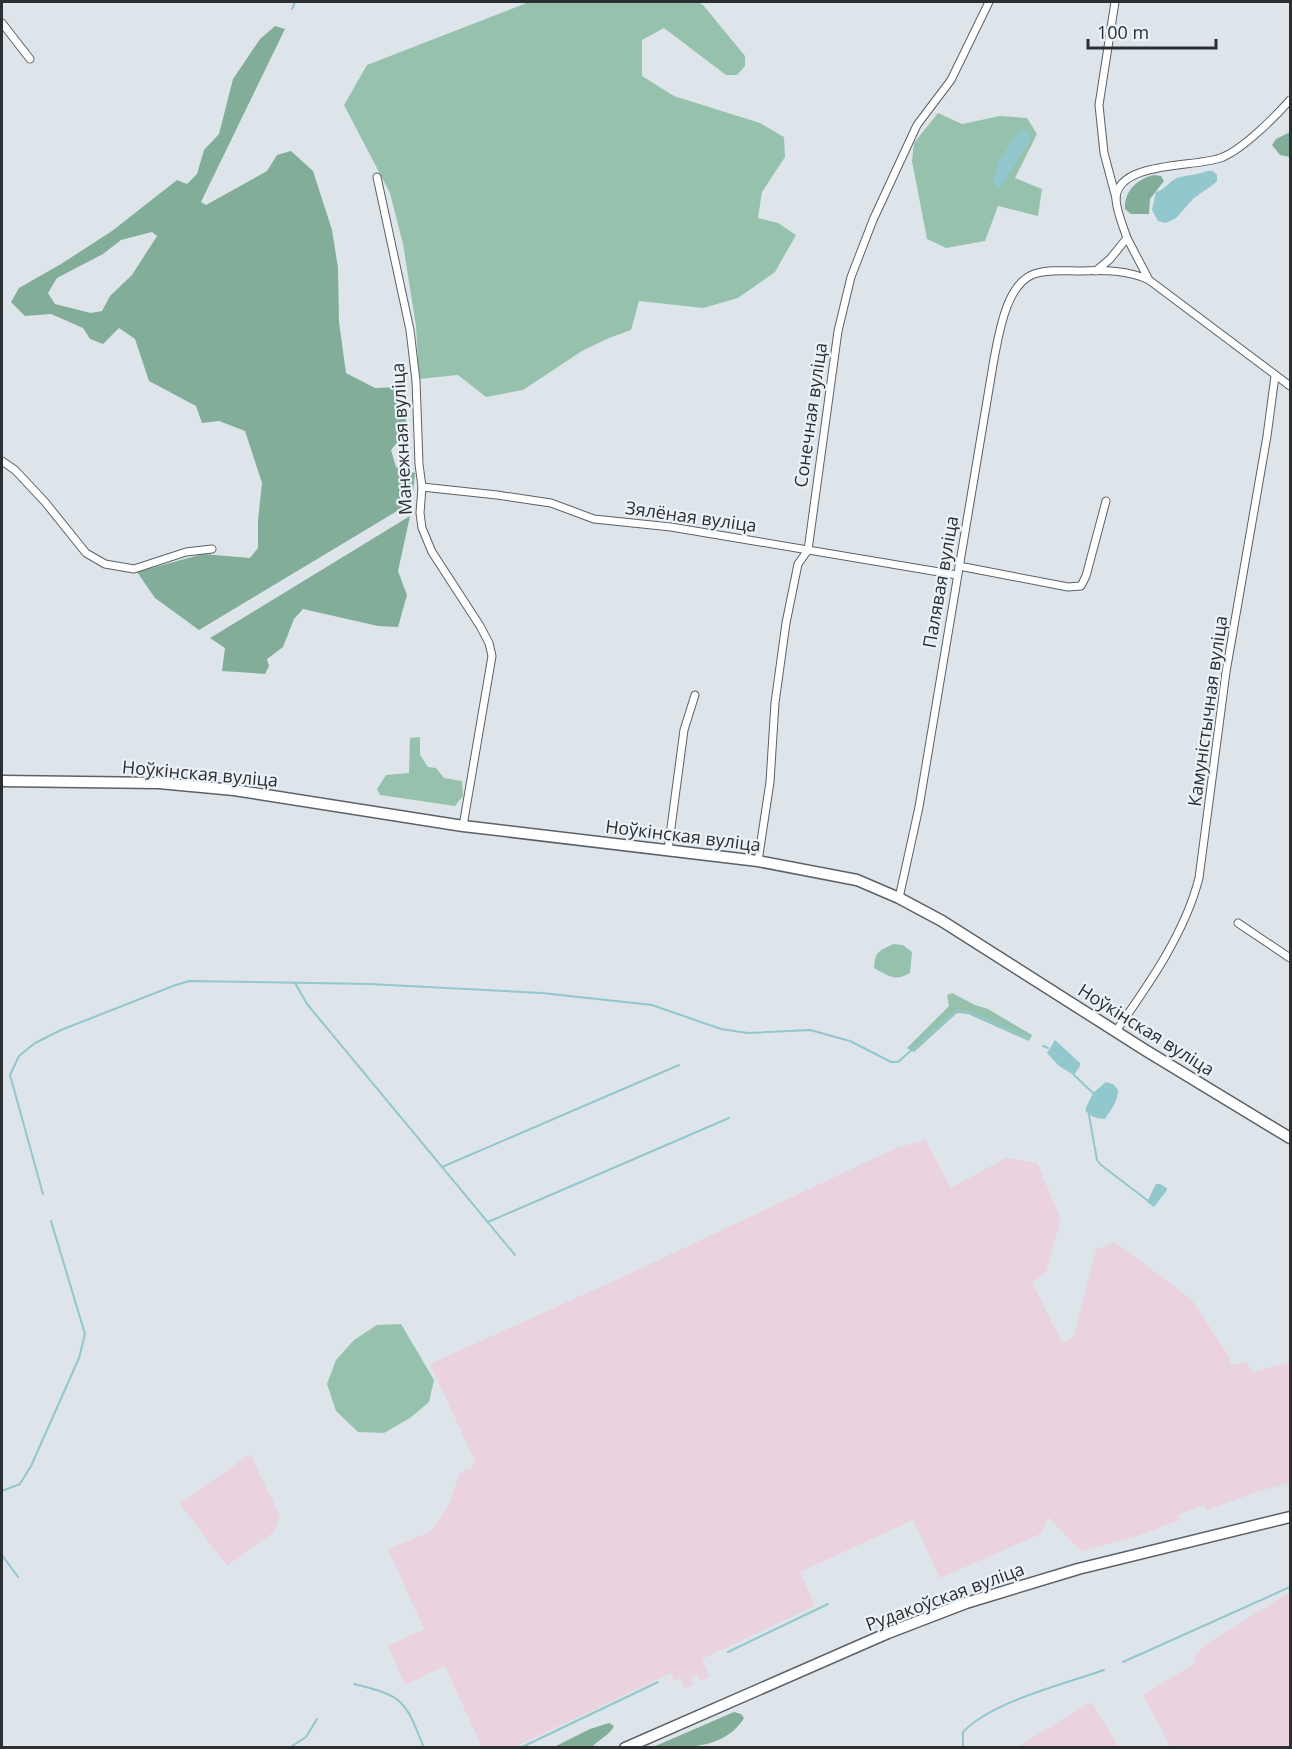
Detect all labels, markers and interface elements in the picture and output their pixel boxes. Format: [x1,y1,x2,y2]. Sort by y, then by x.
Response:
scale bar [1088,12,1216,50]
text: 100 m [1097,20,1149,44]
street label: Сонечная вуліца [788,341,832,489]
street label: Манежная вуліца [385,362,417,516]
street label: Зялёная вуліца [624,495,758,537]
street label: Палявая вуліца [917,514,963,650]
street label: Камуністычная вуліца [1182,614,1232,808]
street label: Ноўкінская вуліца [121,754,279,792]
street label: Ноўкінская вуліца [604,814,762,856]
street label: Ноўкінская вуліца [1074,978,1219,1081]
street label: Рудакоўская вуліца [862,1556,1027,1636]

